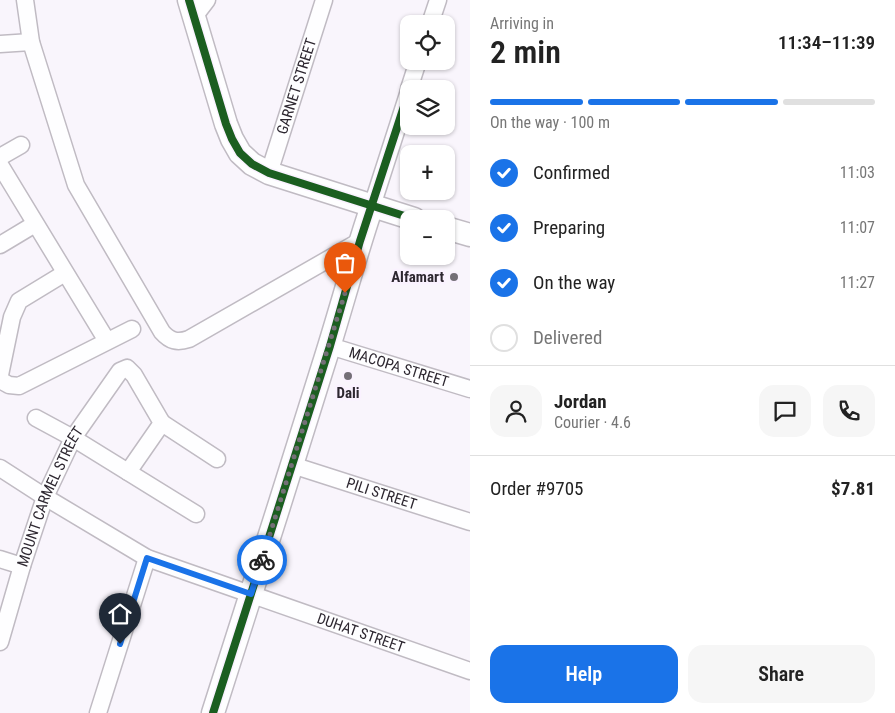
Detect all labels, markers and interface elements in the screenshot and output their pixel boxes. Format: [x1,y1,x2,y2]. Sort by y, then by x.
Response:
text: Arriving in [490,14,554,33]
map controls [400,15,455,265]
button: locate [400,15,455,70]
text: 11:34–11:39 [778,31,875,54]
text: 2 min [490,33,561,71]
street label: GARNET STREET [273,36,320,137]
button: layers [400,80,455,135]
text: On the way · 100 m [490,113,610,132]
button: + [400,145,455,200]
icon: check [490,159,518,187]
text: Confirmed [533,161,610,184]
text: 11:03 [840,163,875,182]
button: − [400,210,455,265]
icon: check [490,214,518,242]
text: Preparing [533,216,605,239]
text: 11:07 [840,218,875,237]
pin [324,242,366,293]
icon: bag [331,249,359,277]
place label: Alfamart [391,268,444,286]
icon: check [490,269,518,297]
marker: Alfamart [448,271,460,283]
text: On the way [533,271,615,294]
text: 11:27 [840,273,875,292]
text: Delivered [533,326,602,349]
street label: MACOPA STREET [347,343,451,391]
marker: Dali [342,370,354,382]
place label: Dali [336,384,360,402]
button: person [490,385,542,437]
button: chat [759,385,811,437]
button: phone [823,385,875,437]
text: Jordan [554,390,607,413]
text: Courier · 4.6 [554,413,631,432]
street label: MOUNT CARMEL STREET [13,423,87,569]
street label: PILI STREET [344,474,419,513]
text: Order #9705 [490,477,583,500]
text: $7.81 [831,477,875,500]
courier [237,535,287,585]
icon: bike [248,546,276,574]
pin [99,593,141,644]
icon: home [106,600,134,628]
street label: DUHAT STREET [315,609,407,657]
button: Help [490,645,678,703]
button: Share [688,645,875,703]

